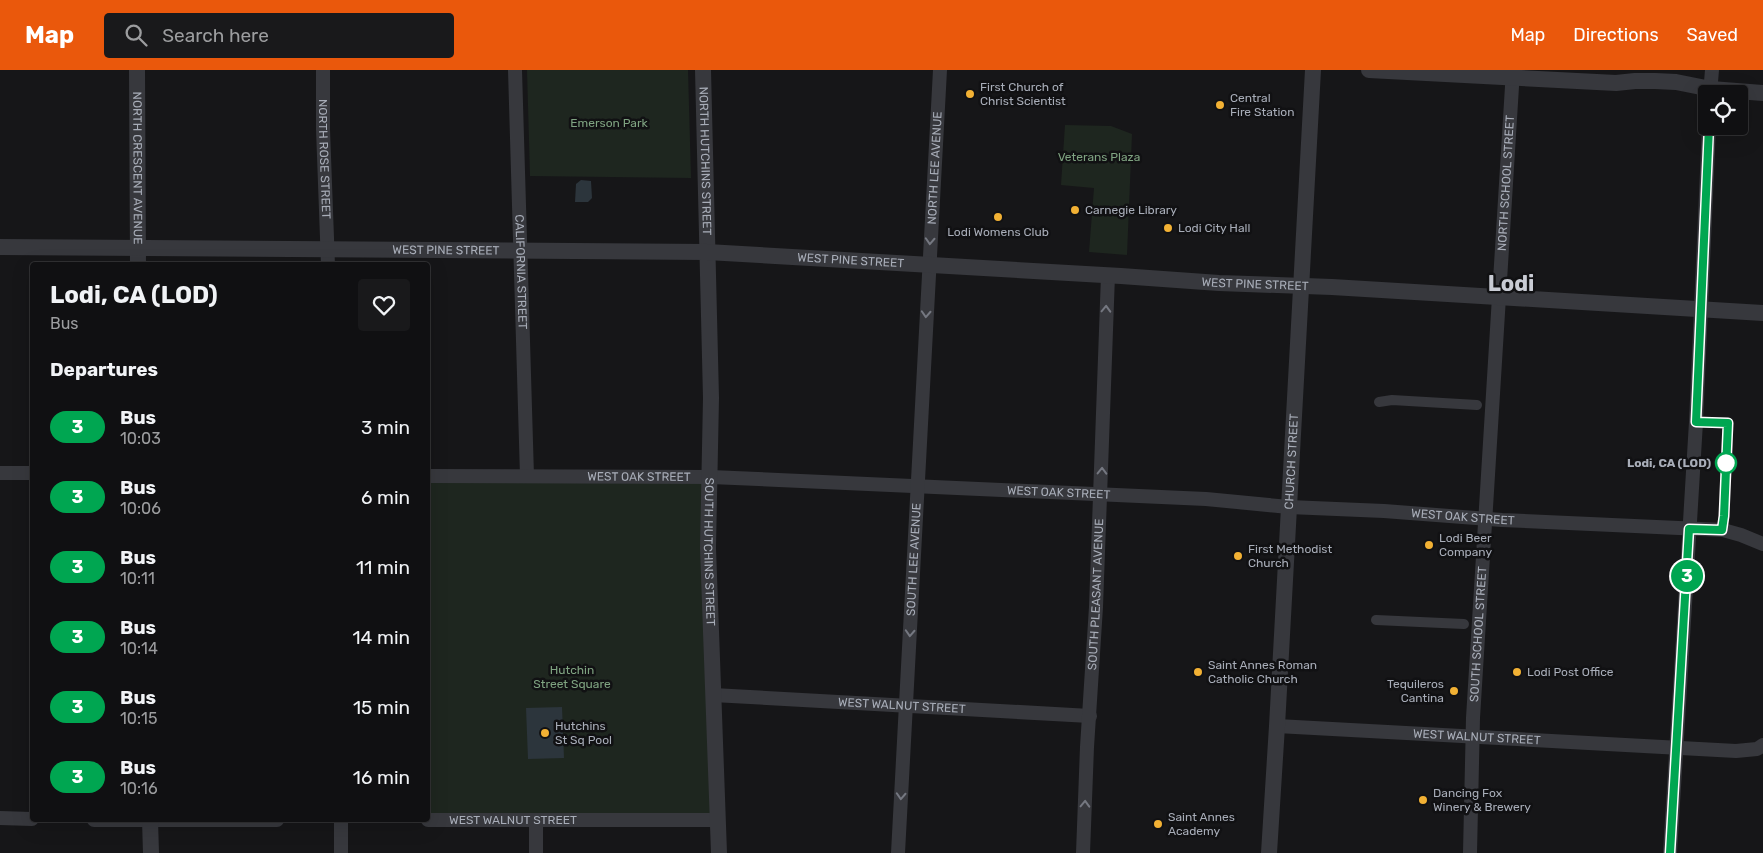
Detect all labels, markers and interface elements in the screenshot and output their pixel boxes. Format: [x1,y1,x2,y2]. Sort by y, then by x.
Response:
search box [104,13,454,58]
text: Map [25,21,74,49]
icon: search [122,21,150,49]
text: Search here [162,24,269,47]
text: Map [1510,24,1545,46]
text: Directions [1573,24,1659,46]
text: Saved [1687,24,1738,46]
place label: First Church of Christ Scientist [980,80,1066,108]
map controls [1698,85,1748,135]
button: locate [1698,85,1748,135]
street label: NORTH HUTCHINS STREET [696,86,714,236]
marker: First Church of Christ Scientist [964,88,976,100]
place label: Central Fire Station [1230,91,1295,119]
street label: NORTH CRESCENT AVENUE [130,92,145,244]
street label: NORTH ROSE STREET [316,99,333,219]
marker: Central Fire Station [1214,99,1226,111]
street label: NORTH LEE AVENUE [925,111,945,225]
street label: NORTH SCHOOL STREET [1495,115,1517,251]
park label: Emerson Park [570,116,649,130]
park label: Veterans Plaza [1058,150,1140,164]
place label: Carnegie Library [1085,203,1177,217]
marker: Carnegie Library [1069,204,1081,216]
marker: Lodi Womens Club [992,211,1004,223]
street label: CALIFORNIA STREET [512,214,530,330]
place label: Lodi City Hall [1178,221,1250,235]
marker: Lodi City Hall [1162,222,1174,234]
place label: Lodi Womens Club [947,225,1049,239]
one-way arrow [925,238,935,245]
street label: WEST PINE STREET [392,243,500,258]
street label: WEST PINE STREET [797,250,905,270]
district label: Lodi [1488,270,1534,297]
street label: WEST PINE STREET [1201,275,1309,293]
button: heart [358,279,410,331]
text: Lodi, CA (LOD) [50,281,218,309]
one-way arrow [1101,304,1112,312]
one-way arrow [921,310,932,318]
text: Bus [50,314,78,333]
text: Departures [50,358,158,381]
text: Bus [120,406,156,429]
street label: CHURCH STREET [1282,413,1301,510]
text: 3 [72,416,83,438]
text: 3 min [361,416,410,439]
text: 10:03 [120,429,161,448]
marker: Lodi, CA (LOD) [1715,452,1737,474]
place label: Lodi, CA (LOD) [1627,456,1711,470]
one-way arrow [1096,467,1107,475]
street label: WEST OAK STREET [587,470,691,484]
text: Bus [120,476,156,499]
street label: SOUTH HUTCHINS STREET [701,477,718,626]
street label: WEST OAK STREET [1007,483,1111,502]
text: 3 [72,486,83,508]
text: 6 min [361,486,410,509]
text: 10:06 [120,499,161,518]
street label: SOUTH LEE AVENUE [904,503,924,616]
street label: WEST OAK STREET [1411,506,1515,528]
street label: SOUTH PLEASANT AVENUE [1085,518,1106,671]
place label: Lodi Beer Company [1439,531,1492,559]
marker: Lodi Beer Company [1423,539,1435,551]
place label: First Methodist Church [1248,542,1332,570]
text: Bus [120,546,156,569]
marker: First Methodist Church [1232,550,1244,562]
text: 3 [72,556,83,578]
text: 11 min [356,556,410,579]
line badge: 3 [1671,560,1703,592]
text: 3 [1681,565,1693,587]
street label: SOUTH SCHOOL STREET [1467,566,1489,702]
text: 10:11 [120,569,155,588]
text: Bus [120,616,156,639]
text: 3 [72,626,83,648]
text: 14 min [352,626,410,649]
one-way arrow [904,630,915,638]
text: 10:14 [120,639,158,658]
place label: Saint Annes Roman Catholic Church [1208,658,1317,686]
park label: Hutchin Street Square [533,663,611,691]
place label: Lodi Post Office [1527,665,1614,679]
marker: Saint Annes Roman Catholic Church [1192,666,1204,678]
marker: Lodi Post Office [1511,666,1523,678]
place label: Tequileros Cantina [1387,677,1444,705]
marker: Tequileros Cantina [1448,685,1460,697]
text: Bus [120,686,156,709]
street label: WEST WALNUT STREET [837,695,966,716]
text: 3 [72,696,83,718]
text: 15 min [353,696,410,719]
text: 10:15 [120,709,157,728]
place label: Hutchins St Sq Pool [555,719,612,747]
street label: WEST WALNUT STREET [1412,726,1541,747]
marker: Hutchins St Sq Pool [539,727,551,739]
text: Bus [120,756,156,779]
text: 3 [72,766,83,788]
text: 16 min [353,766,410,789]
text: 10:16 [120,779,158,798]
place label: Dancing Fox Winery & Brewery [1433,786,1531,814]
one-way arrow [895,792,906,800]
marker: Dancing Fox Winery & Brewery [1417,794,1429,806]
one-way arrow [1079,800,1090,808]
place label: Saint Annes Academy [1168,810,1235,838]
street label: WEST WALNUT STREET [449,813,577,827]
marker: Saint Annes Academy [1152,818,1164,830]

